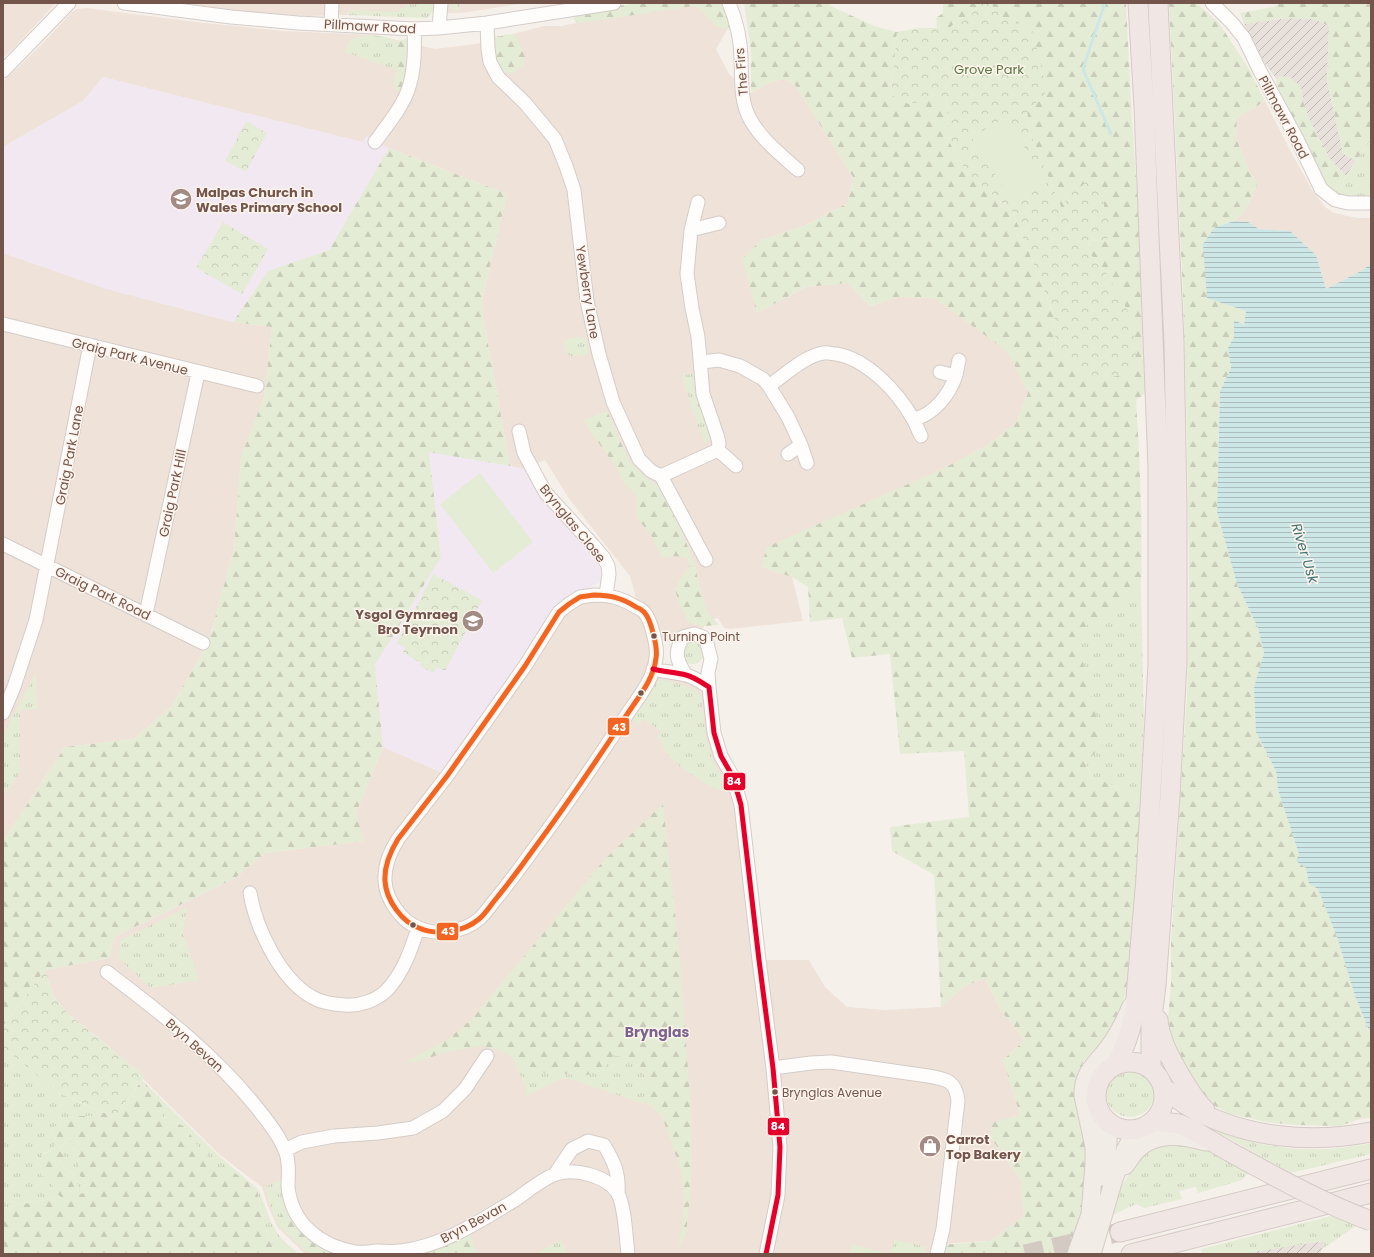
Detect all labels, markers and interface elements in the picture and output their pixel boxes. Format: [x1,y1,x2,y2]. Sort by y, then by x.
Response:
street label: Pillmawr Road [323,15,416,38]
street label: The Firs [730,47,753,97]
park label: Grove Park [954,60,1024,79]
street label: Pillmawr Road [1254,72,1314,162]
place label: Malpas Church in Wales Primary School [196,183,342,217]
school or university icon: Malpas Church in Wales Primary School [168,186,194,212]
street label: Yewberry Lane [571,244,604,340]
street label: Graig Park Avenue [70,333,190,380]
street label: Graig Park Lane [50,404,88,507]
street label: Graig Park Hill [154,448,191,539]
street label: Brynglas Close [535,480,610,567]
water label: River Usk [1286,520,1324,586]
street label: Graig Park Road [52,562,154,625]
place label: Ysgol Gymraeg Bro Teyrnon [355,605,458,639]
school or university icon: Ysgol Gymraeg Bro Teyrnon [460,608,486,634]
place label: Turning Point [662,628,740,645]
marker: Turning Point [649,631,659,641]
unlabelled marker [636,688,646,698]
line badge: 43 [607,717,630,736]
text: 43 [612,719,626,735]
line badge: 84 [723,772,746,791]
text: 84 [727,773,742,789]
unlabelled marker [408,920,418,930]
line badge: 43 [436,922,459,941]
text: 43 [441,923,455,939]
street label: Bryn Bevan [161,1014,228,1077]
district label: Brynglas [625,1022,689,1042]
place label: Brynglas Avenue [782,1084,882,1101]
marker: Brynglas Avenue [770,1087,780,1097]
line badge: 84 [767,1117,790,1136]
text: 84 [771,1118,786,1134]
place label: Carrot Top Bakery [946,1130,1022,1164]
shop icon: Carrot Top Bakery [917,1133,943,1159]
street label: Bryn Bevan [437,1197,510,1248]

